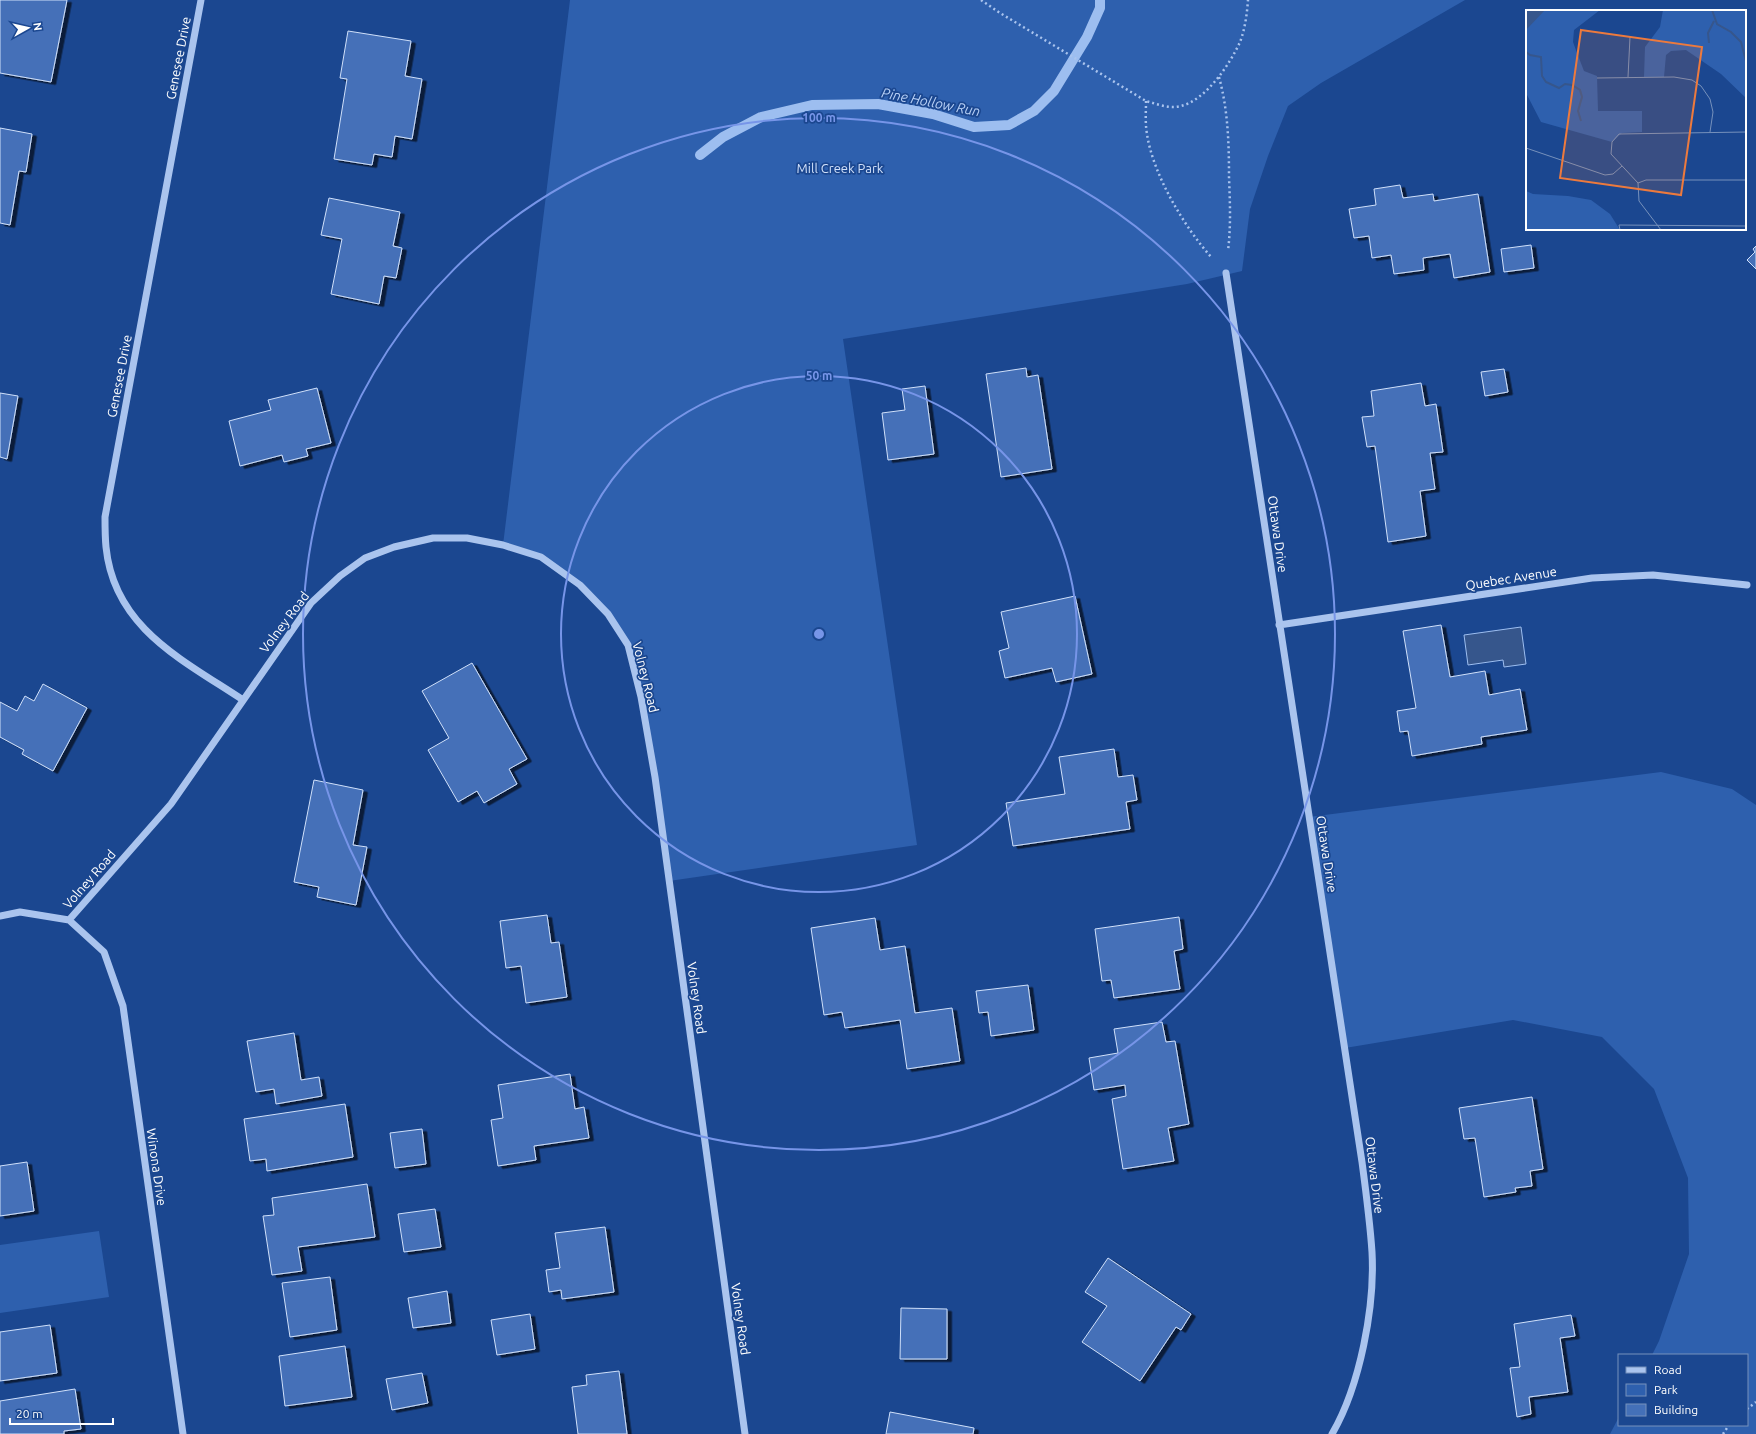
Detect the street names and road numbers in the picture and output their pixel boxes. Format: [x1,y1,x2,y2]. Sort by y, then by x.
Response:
street label: Genesee Drive [163,15,193,101]
street label: Genesee Drive [104,333,134,419]
street label: Ottawa Drive [1266,495,1290,573]
street label: Quebec Avenue [1464,564,1558,593]
street label: Volney Road [257,589,311,655]
street label: Volney Road [630,640,662,714]
street label: Ottawa Drive [1314,815,1340,893]
street label: Volney Road [60,847,118,911]
street label: Volney Road [685,961,709,1035]
street label: Winona Drive [145,1127,169,1207]
street label: Ottawa Drive [1363,1136,1387,1214]
street label: Volney Road [729,1282,753,1356]

